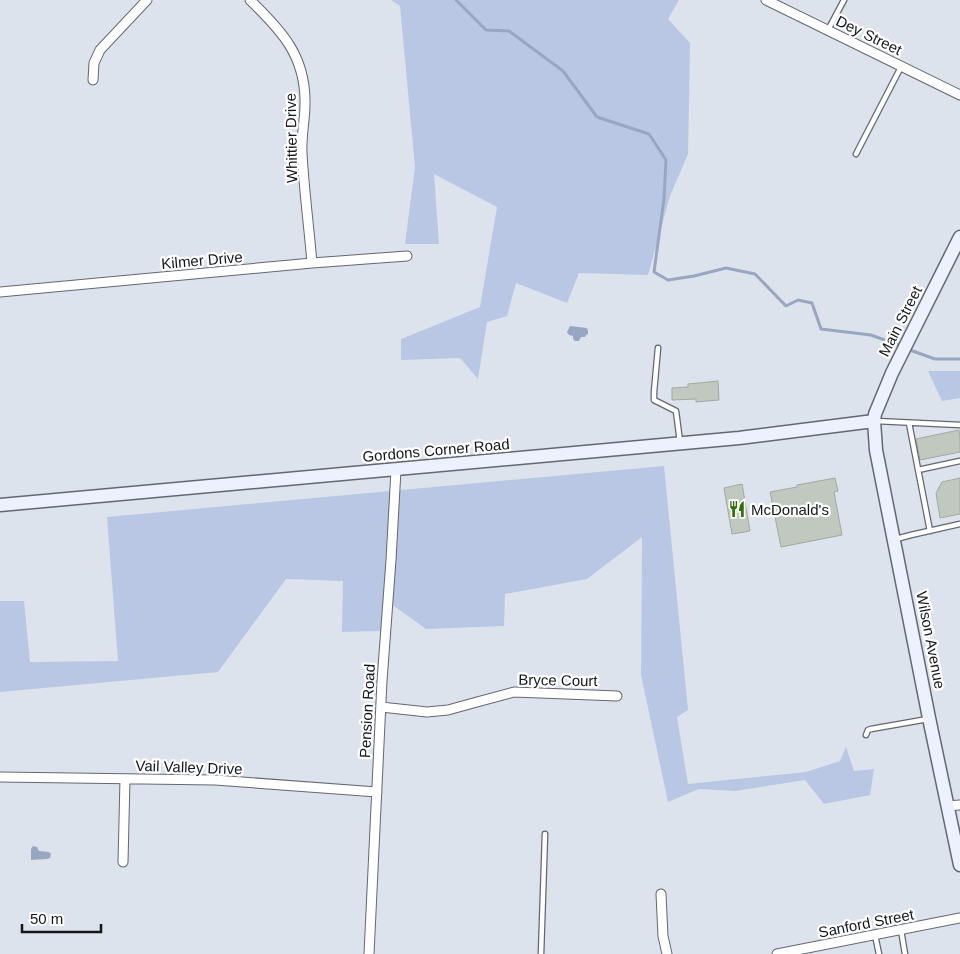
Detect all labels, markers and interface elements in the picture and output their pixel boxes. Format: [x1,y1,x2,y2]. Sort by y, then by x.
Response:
street label: Dey Street [833,12,905,59]
street label: Whittier Drive [282,93,300,183]
street label: Kilmer Drive [161,248,243,272]
street label: Main Street [875,282,925,359]
street label: Gordons Corner Road [362,435,510,465]
restaurant icon: McDonald's [727,499,747,519]
place label: McDonald's [751,501,829,518]
street label: Wilson Avenue [913,590,949,690]
street label: Pension Road [356,664,378,758]
street label: Bryce Court [518,671,599,689]
street label: Vail Valley Drive [135,757,243,777]
scale bar [22,902,101,934]
street label: Sanford Street [817,905,916,941]
text: 50 m [30,910,63,927]

